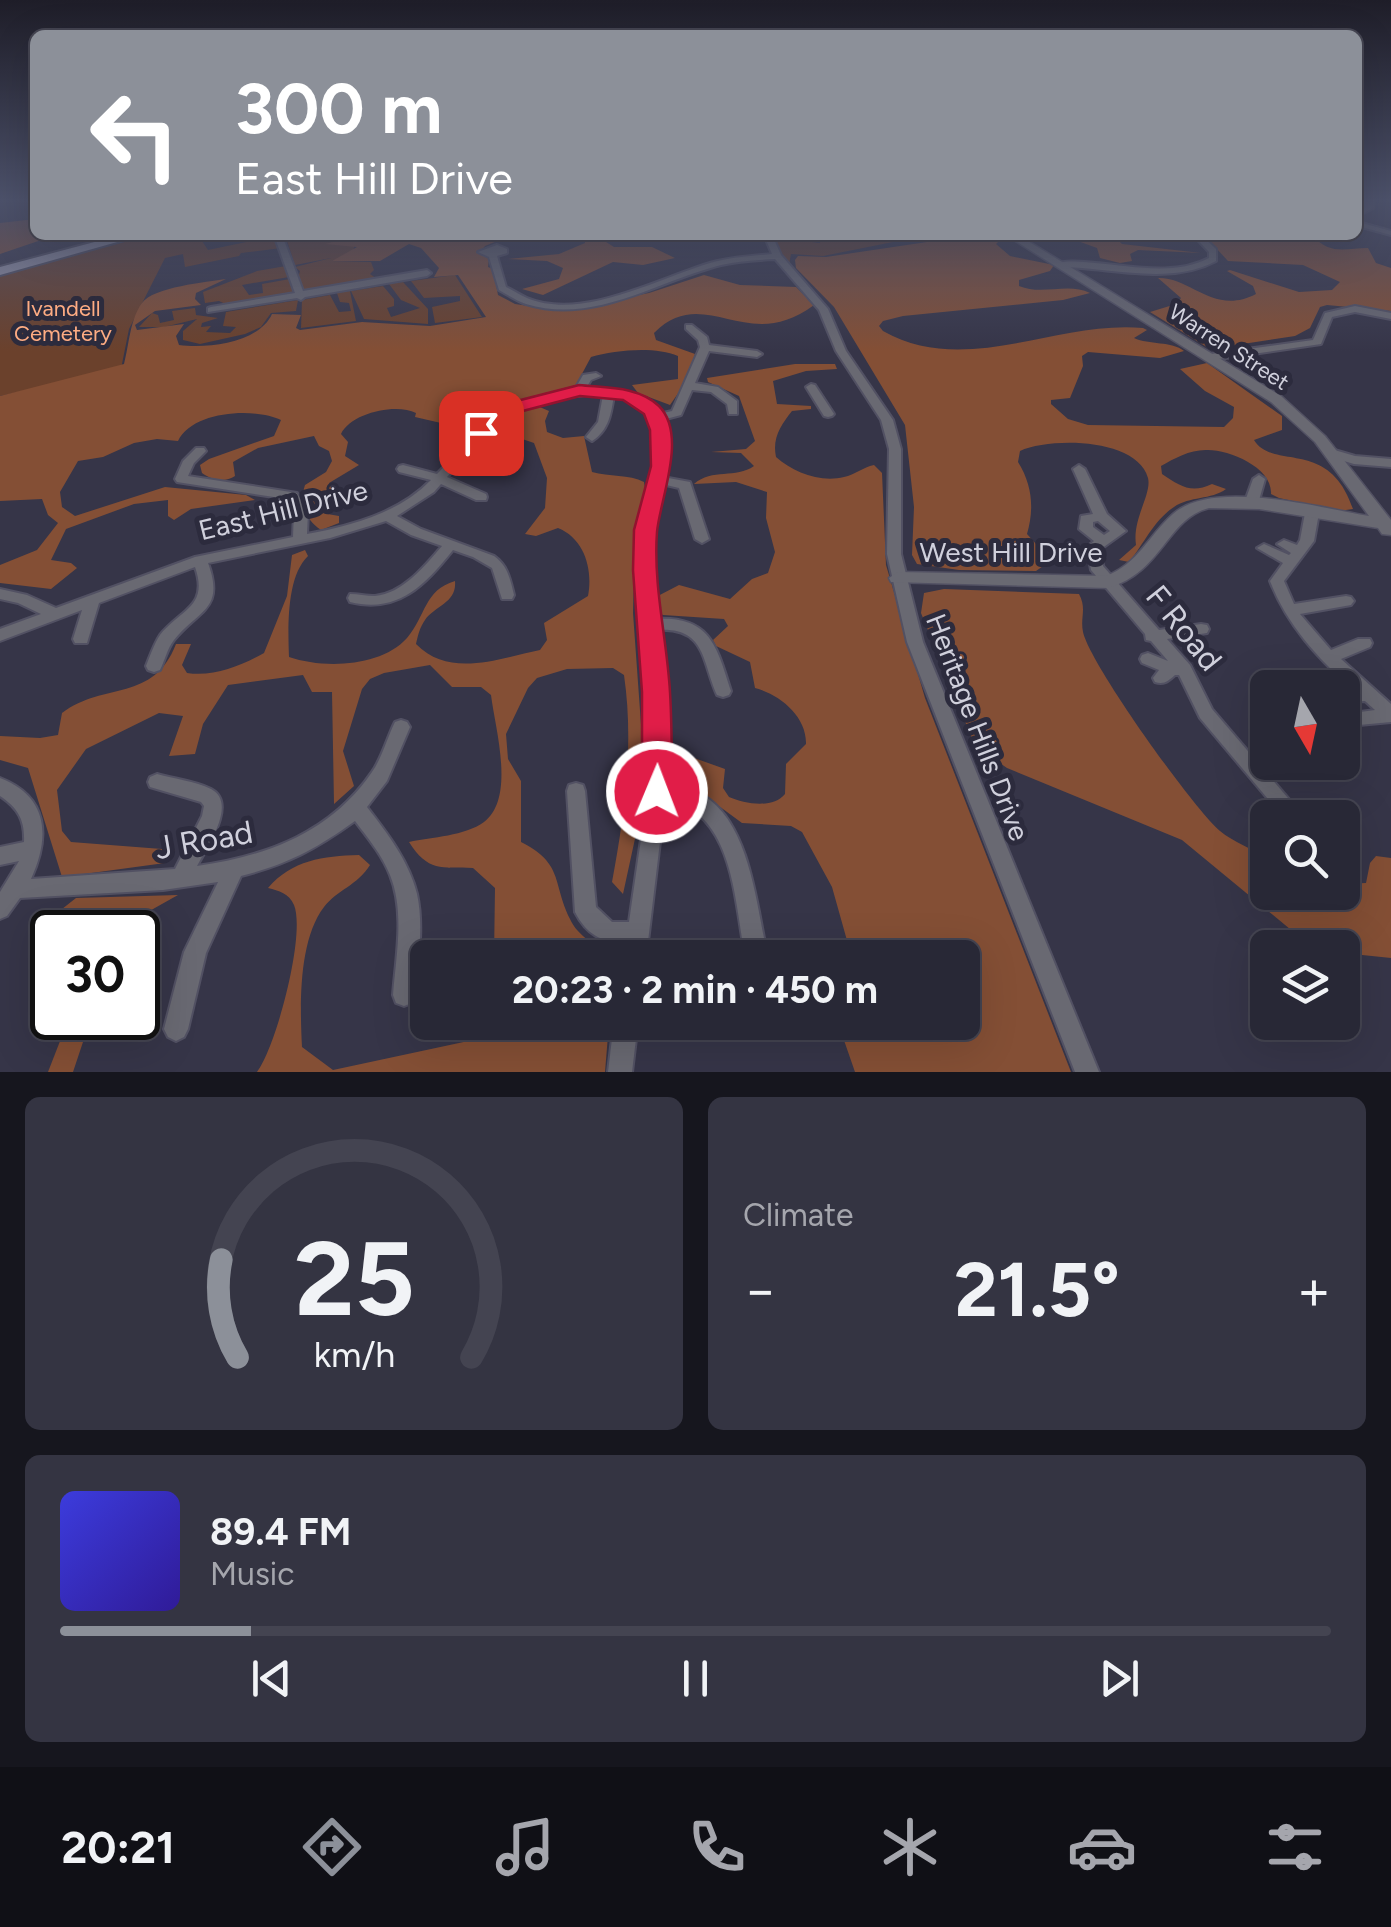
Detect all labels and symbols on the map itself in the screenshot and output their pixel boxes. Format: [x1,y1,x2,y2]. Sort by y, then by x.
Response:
park label: Ivandell Cemetery [14,295,112,347]
street label: Warren Street [1164,298,1294,396]
pin [439,391,524,476]
street label: East Hill Drive [195,473,371,547]
street label: West Hill Drive [919,535,1103,569]
street label: F Road [1138,578,1230,678]
street label: Heritage Hills Drive [919,609,1037,845]
north arrow [1250,670,1360,780]
position arrow [605,740,709,844]
street label: J Road [152,813,256,867]
speed limit sign: 30 [30,910,160,1040]

